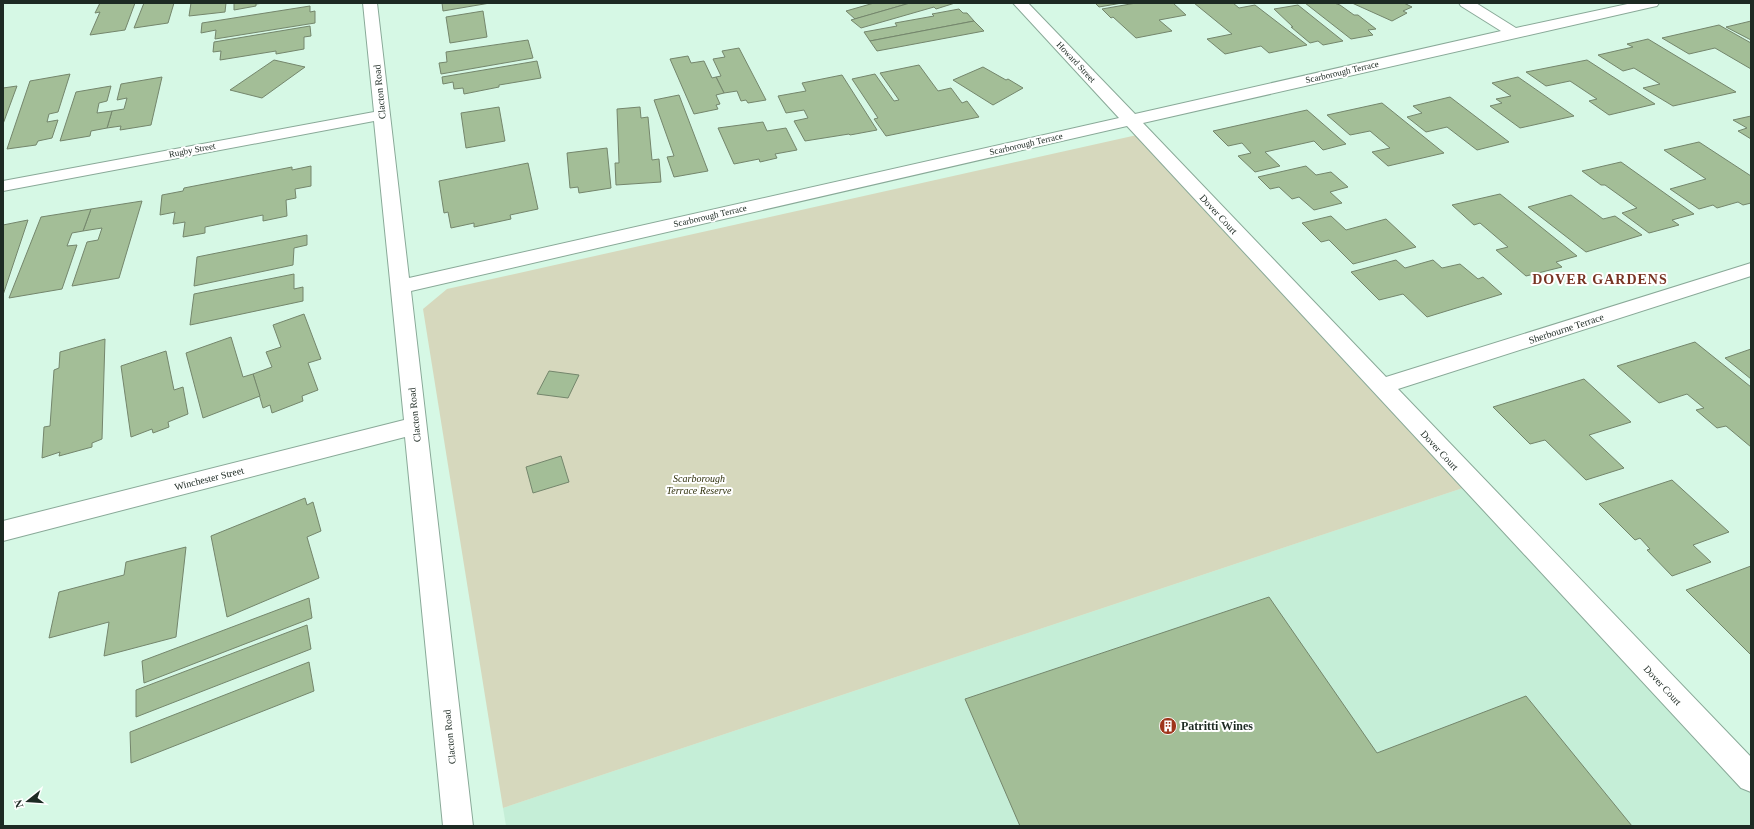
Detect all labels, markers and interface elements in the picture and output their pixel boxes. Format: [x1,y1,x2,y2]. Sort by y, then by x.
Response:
street label: Howard Street [1055,39,1098,85]
street label: Scarborough Terrace [1304,59,1380,85]
street label: Clacton Road [371,64,388,120]
street label: Scarborough Terrace [988,131,1064,157]
street label: Rugby Street [168,140,217,159]
street label: Dover Court [1197,192,1240,237]
street label: Scarborough Terrace [672,203,748,229]
district label: DOVER GARDENS [1532,272,1668,287]
street label: Sherbourne Terrace [1527,311,1606,346]
street label: Clacton Road [406,387,423,443]
street label: Dover Court [1418,428,1461,473]
street label: Winchester Street [173,465,245,492]
park label: Scarborough Terrace Reserve [667,473,732,496]
street label: Dover Court [1641,663,1684,708]
street label: Clacton Road [441,709,458,765]
building icon: Patritti Wines [1158,716,1178,736]
place label: Patritti Wines [1181,719,1253,733]
north arrow [8,781,48,821]
text: N [12,798,25,809]

